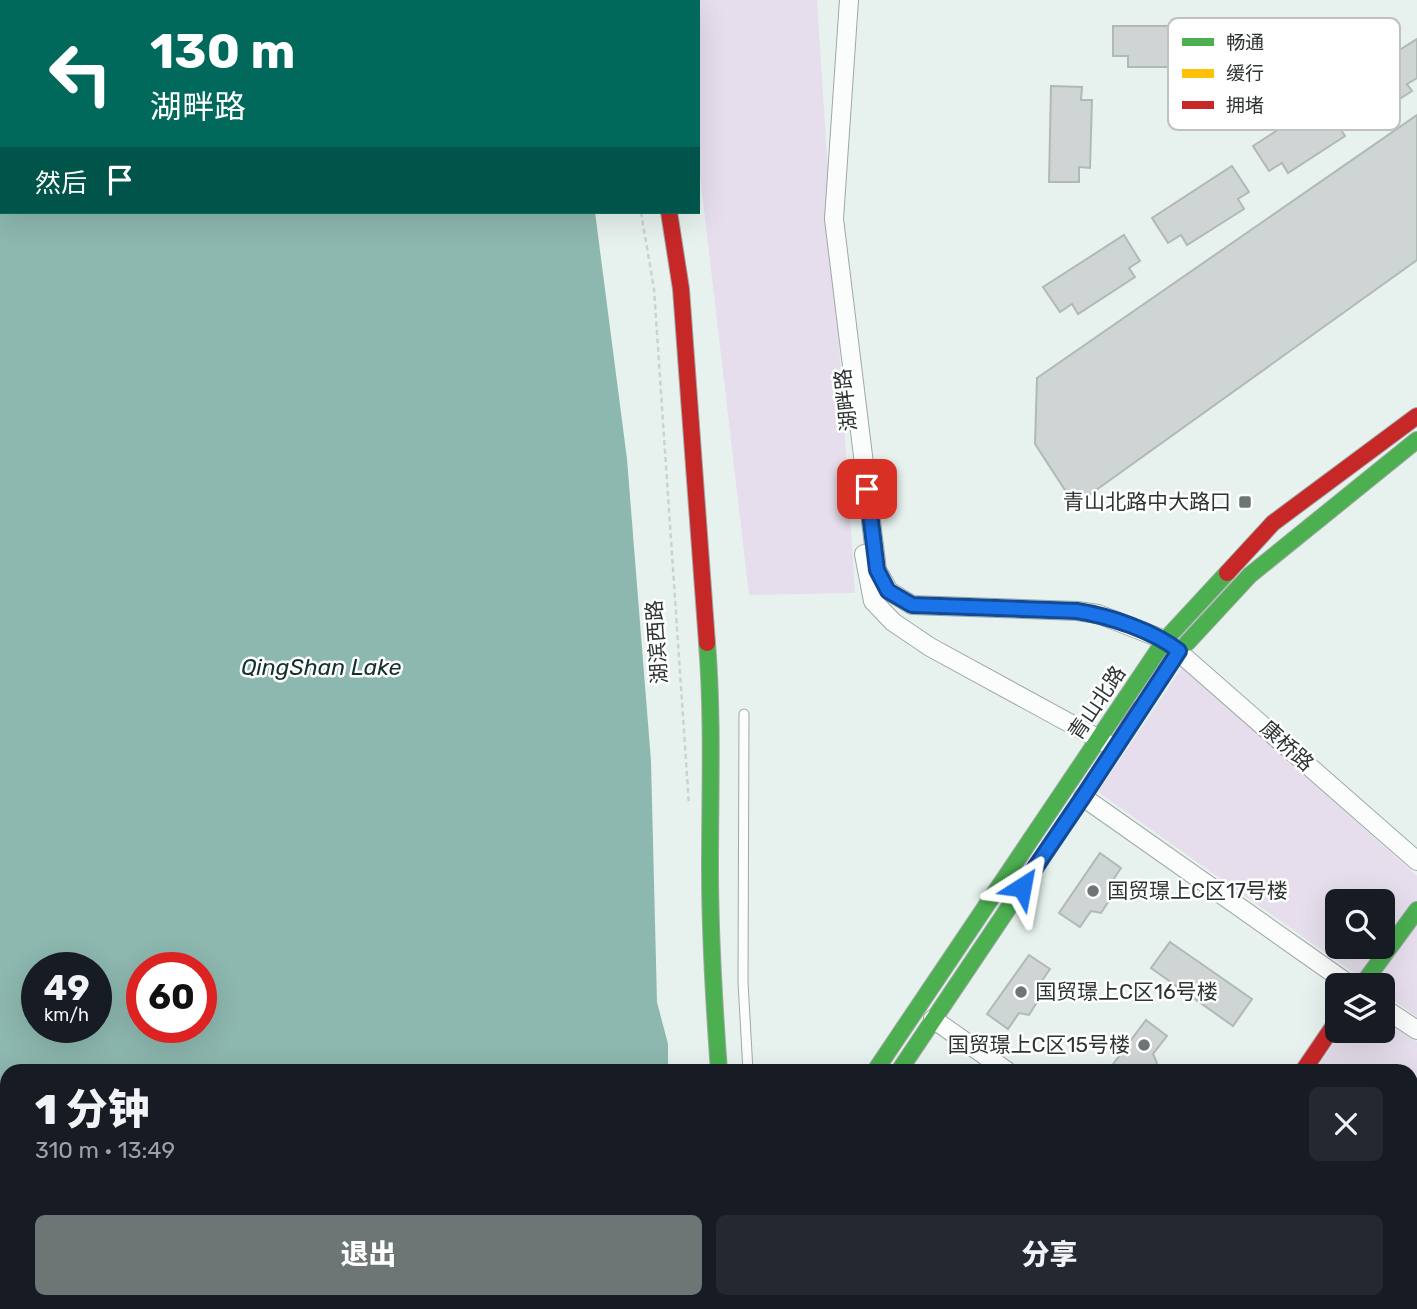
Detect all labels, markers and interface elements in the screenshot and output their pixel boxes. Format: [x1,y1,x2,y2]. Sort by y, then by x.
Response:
legend [1168,18,1400,130]
text: 130 m [150,22,295,80]
icon: left [35,28,126,119]
text: 畅通 [1226,31,1264,54]
text: 缓行 [1226,62,1264,85]
text: 湖畔路 [150,88,246,126]
text: 拥堵 [1226,94,1264,117]
icon: arrive [101,161,139,199]
text: 然后 [35,168,87,199]
street label: 湖畔路 [830,367,861,433]
pin [837,459,897,519]
icon: arrive [848,470,886,508]
place label: 青山北路中大路口 [1063,489,1231,514]
marker: 青山北路中大路口 [1237,494,1253,510]
street label: 湖滨西路 [641,599,672,685]
water label: QingShan Lake [241,653,401,681]
street label: 青山北路 [1063,661,1130,745]
street label: 康桥路 [1256,715,1319,776]
position arrow [985,850,1059,924]
place label: 国贸璟上C区17号楼 [1107,878,1288,903]
marker: 国贸璟上C区17号楼 [1085,883,1101,899]
map controls [1325,889,1395,1043]
button: search [1325,889,1395,959]
speed limit sign: 60 [126,952,217,1043]
text: 49 [43,967,90,1009]
button: layers [1325,973,1395,1043]
place label: 国贸璟上C区16号楼 [1035,979,1218,1004]
marker: 国贸璟上C区16号楼 [1013,984,1029,1000]
text: km/h [44,1004,89,1026]
place label: 国贸璟上C区15号楼 [948,1032,1130,1057]
marker: 国贸璟上C区15号楼 [1136,1037,1152,1053]
text: 1 分钟 [35,1085,150,1135]
button: close [1309,1087,1383,1161]
text: 310 m · 13:49 [35,1136,175,1164]
button: 退出 [35,1215,702,1295]
button: 分享 [716,1215,1383,1295]

